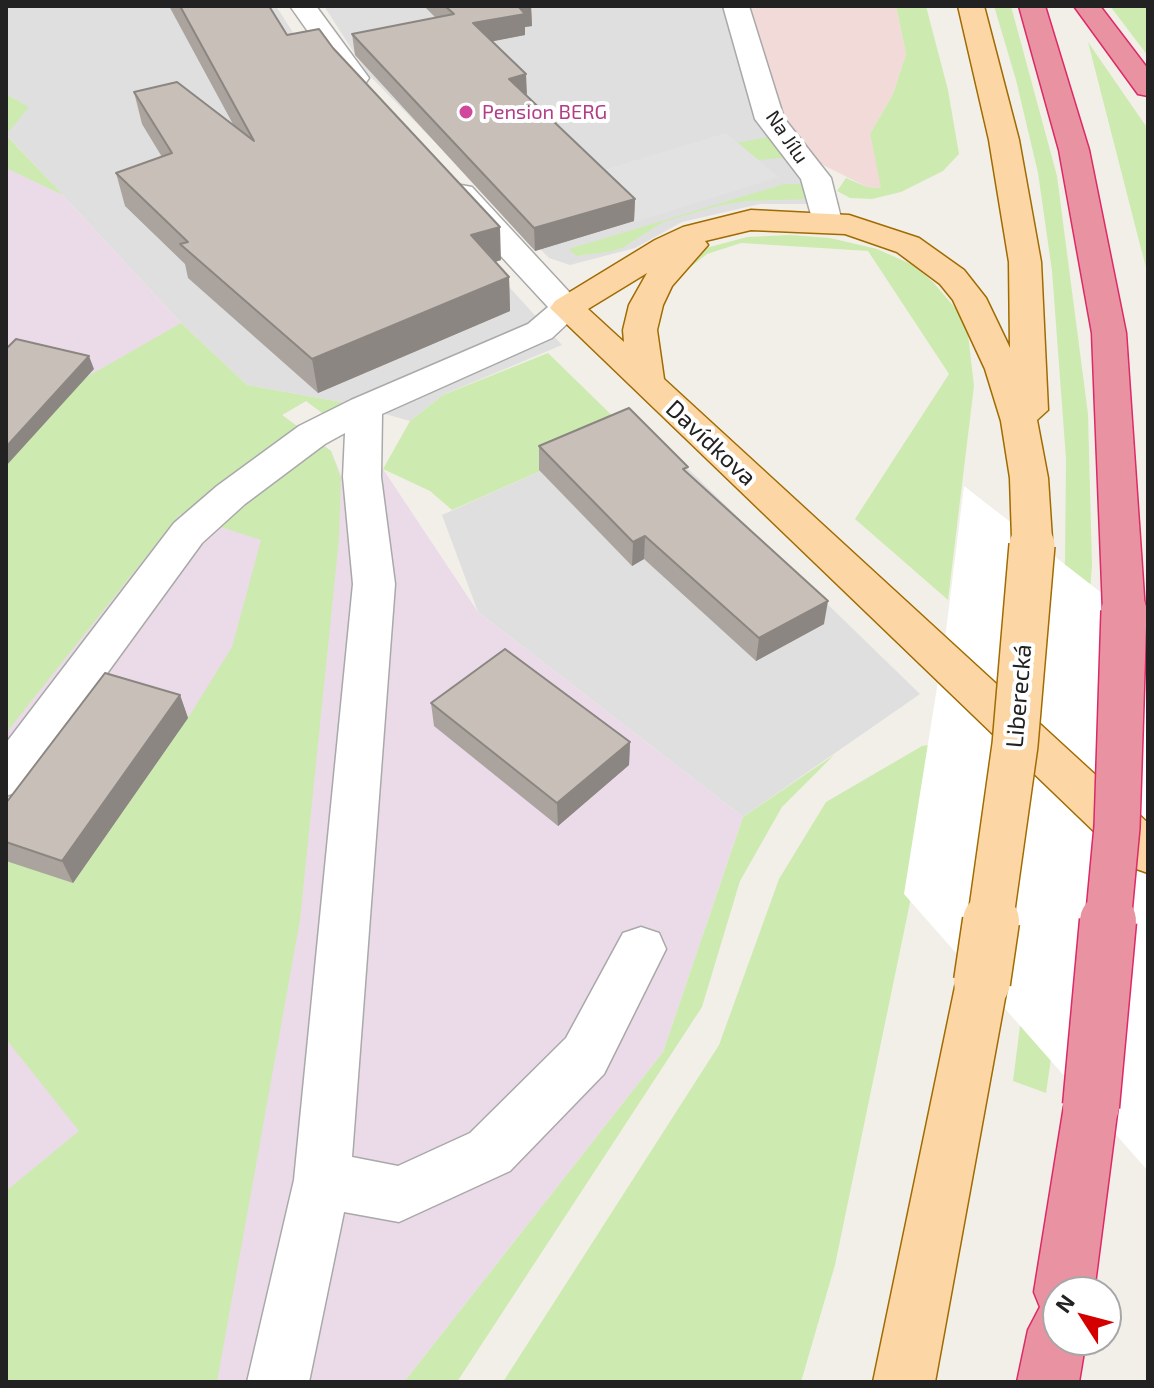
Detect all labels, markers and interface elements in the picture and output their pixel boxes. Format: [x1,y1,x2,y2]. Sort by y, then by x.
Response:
place label: Pension BERG [482,100,607,124]
marker: Pension BERG [457,103,475,121]
street label: Na Jílu [761,106,813,168]
street label: Davídkova [660,394,762,492]
street label: Liberecká [1000,643,1038,749]
north arrow [1042,1276,1122,1356]
text: N [1049,1289,1079,1317]

